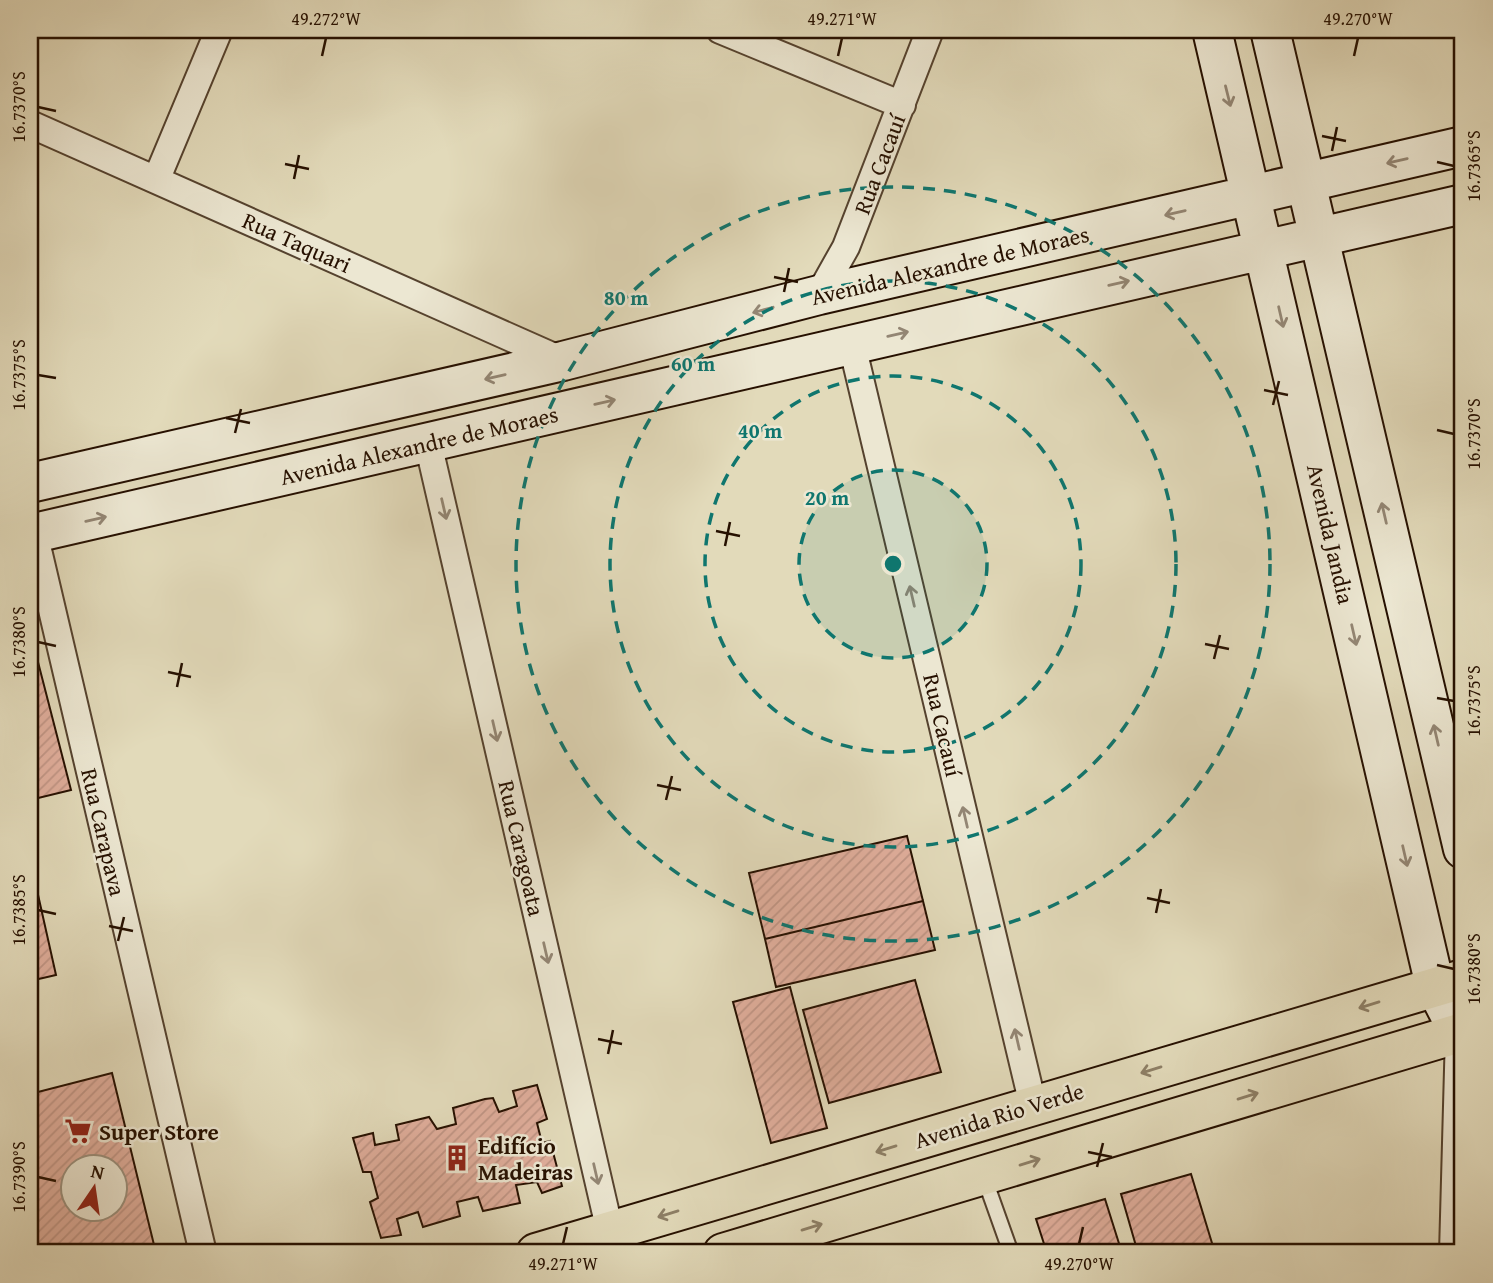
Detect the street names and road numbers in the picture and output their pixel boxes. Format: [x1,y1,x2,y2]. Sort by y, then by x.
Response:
street label: Rua Cacauí [845,109,913,219]
street label: Rua Taquari [237,203,357,281]
street label: Avenida Alexandre de Moraes [808,217,1092,313]
street label: Avenida Alexandre de Moraes [277,397,561,493]
street label: Avenida Jandia [1299,461,1363,607]
street label: Rua Cacauí [915,670,971,780]
street label: Rua Carapava [73,765,135,899]
street label: Rua Caragoata [490,777,554,919]
street label: Avenida Rio Verde [910,1074,1088,1156]

